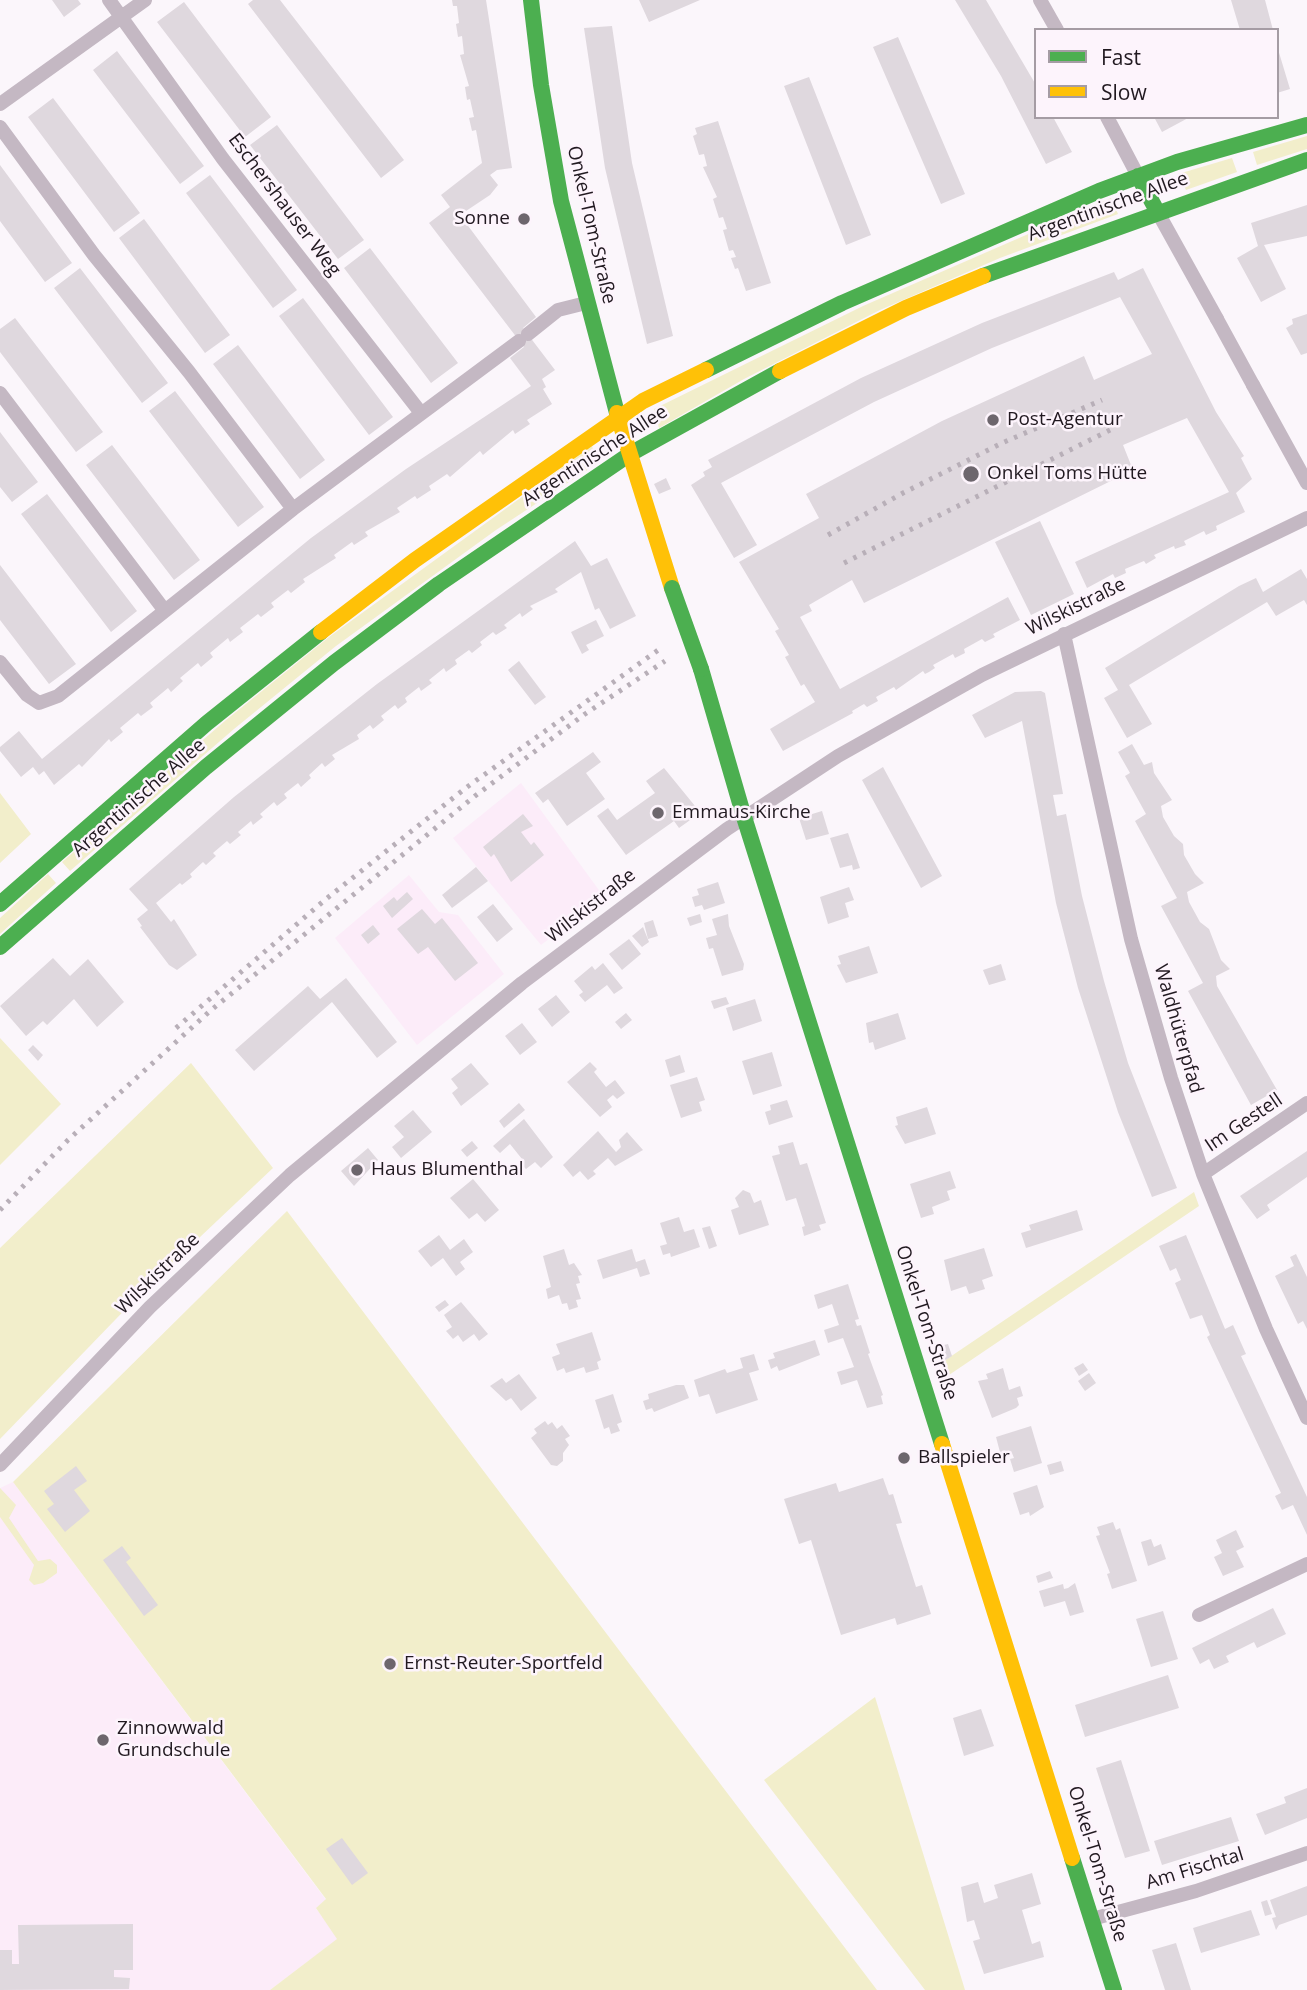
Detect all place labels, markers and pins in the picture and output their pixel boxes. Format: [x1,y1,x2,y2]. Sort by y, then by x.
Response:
place label: Sonne [454,208,510,230]
marker: Sonne [516,211,532,227]
place label: Post-Agentur [1007,409,1123,431]
marker: Post-Agentur [985,412,1001,428]
place label: Onkel Toms Hütte [987,463,1147,485]
marker: Onkel Toms Hütte [961,464,981,484]
place label: Emmaus-Kirche [672,802,811,824]
marker: Emmaus-Kirche [650,805,666,821]
place label: Haus Blumenthal [371,1159,524,1181]
marker: Haus Blumenthal [349,1162,365,1178]
place label: Ballspieler [918,1447,1010,1469]
marker: Ballspieler [896,1450,912,1466]
place label: Ernst-Reuter-Sportfeld [404,1653,603,1675]
marker: Ernst-Reuter-Sportfeld [382,1656,398,1672]
place label: Zinnowwald Grundschule [117,1718,230,1762]
marker: Zinnowwald Grundschule [95,1732,111,1748]

